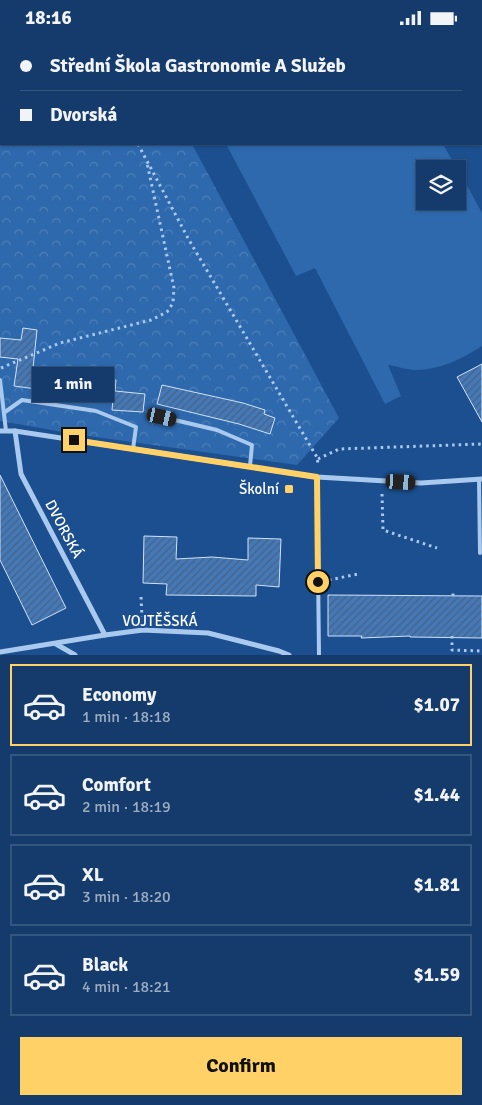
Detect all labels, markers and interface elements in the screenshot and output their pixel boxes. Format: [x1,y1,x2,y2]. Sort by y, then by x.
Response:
text: 18:16 [25,6,72,30]
text: Střední Škola Gastronomie A Služeb [50,54,346,78]
text: Dvorská [50,103,117,127]
map controls [416,160,466,210]
button: layers [416,160,466,210]
callout: 1 min [33,367,115,403]
text: 1 min [54,374,92,394]
car [145,406,178,428]
route end [63,429,85,451]
car [385,474,416,490]
place label: Školní [239,479,279,498]
marker: Školní [283,483,295,495]
street label: DVORSKÁ [41,496,88,561]
route start [307,571,329,593]
street label: VOJTĚŠSKÁ [122,611,198,630]
icon: car [22,683,67,728]
text: Economy [82,683,156,707]
text: $1.07 [414,693,460,717]
text: 1 min · 18:18 [82,707,171,727]
icon: car [22,773,67,818]
text: Comfort [82,773,151,797]
text: $1.44 [414,783,460,807]
text: 2 min · 18:19 [82,797,171,817]
icon: car [22,863,67,908]
text: XL [82,863,104,887]
text: $1.81 [414,873,460,897]
text: 3 min · 18:20 [82,887,171,907]
icon: car [22,953,67,998]
text: Black [82,953,128,977]
text: $1.59 [414,963,460,987]
text: 4 min · 18:21 [82,977,171,997]
button: Confirm [20,1037,462,1095]

